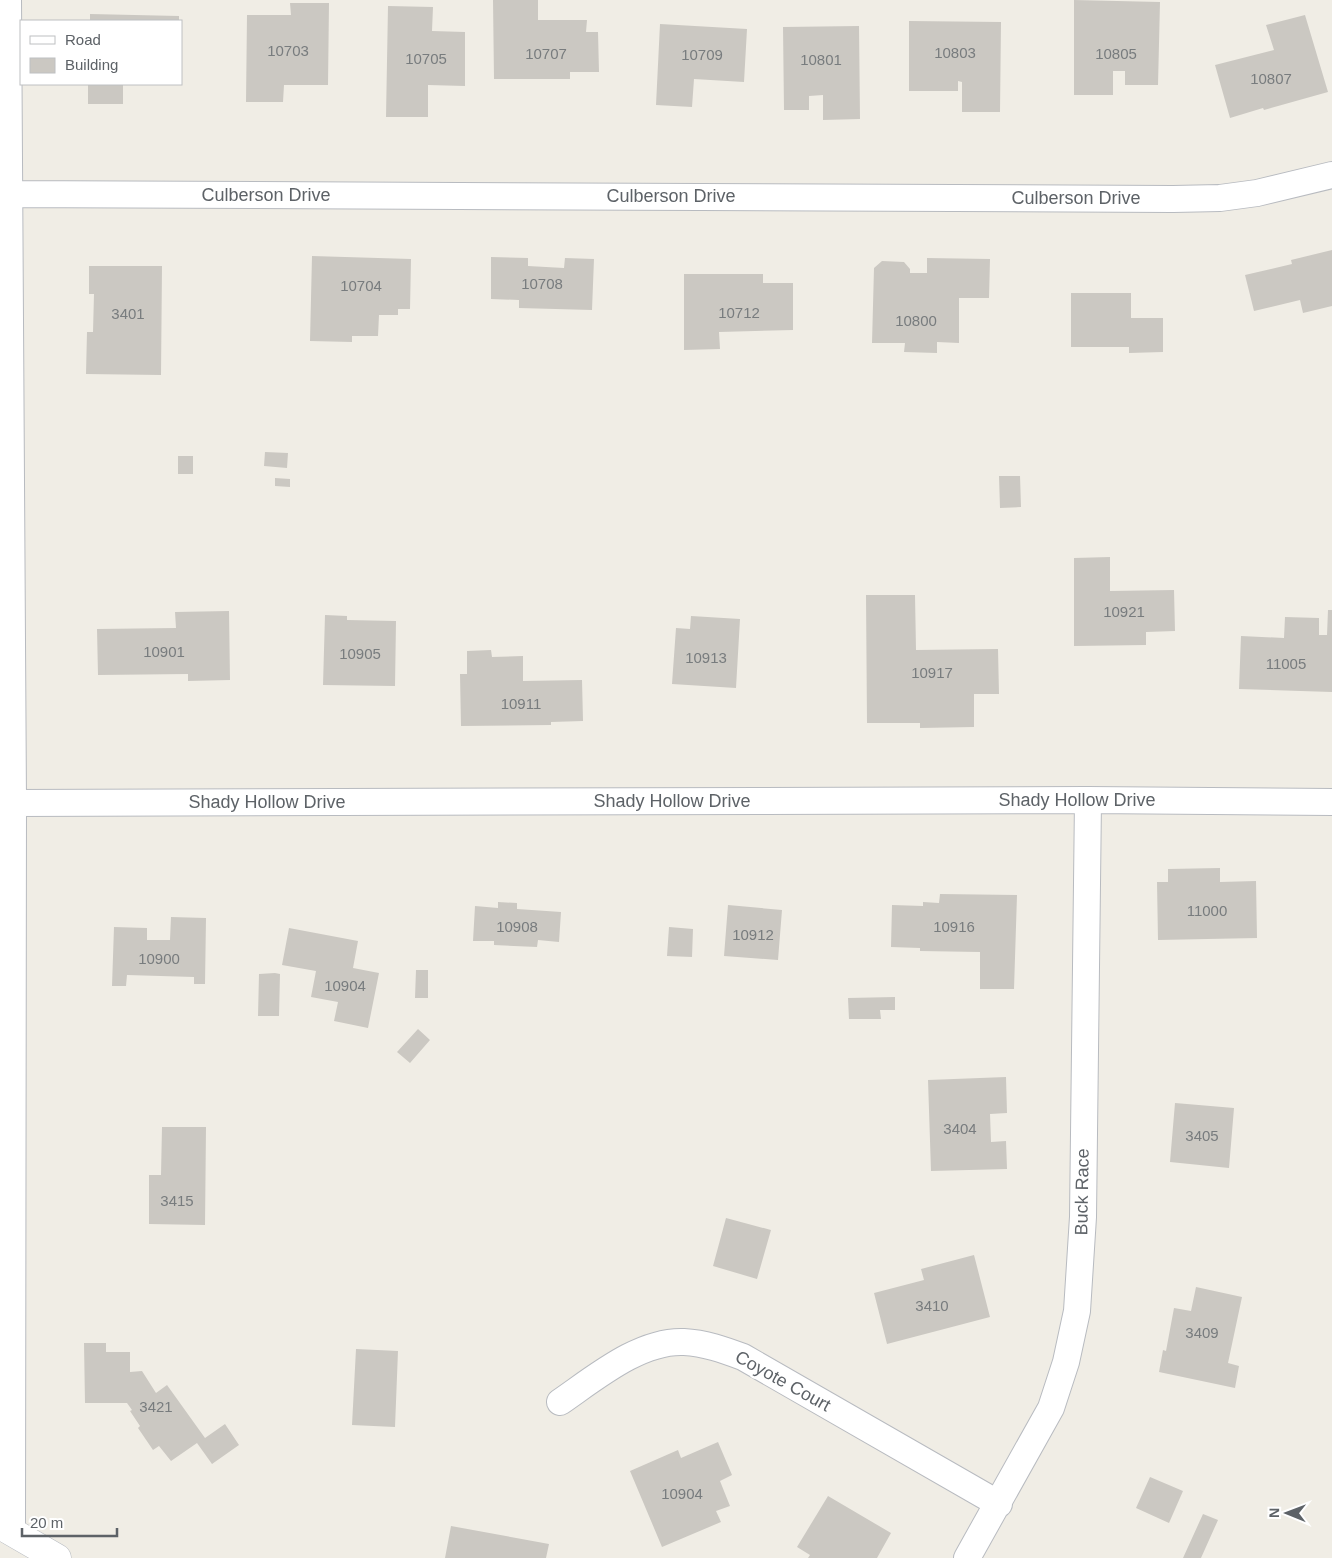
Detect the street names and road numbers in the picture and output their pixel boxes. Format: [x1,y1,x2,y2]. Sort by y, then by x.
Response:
street label: Culberson Drive [201,185,331,205]
street label: Culberson Drive [606,186,736,206]
street label: Culberson Drive [1011,188,1141,208]
street label: Shady Hollow Drive [998,790,1156,810]
street label: Shady Hollow Drive [593,791,751,811]
street label: Shady Hollow Drive [188,792,346,812]
street label: Buck Race [1071,1148,1093,1236]
street label: Coyote Court [732,1347,834,1415]

